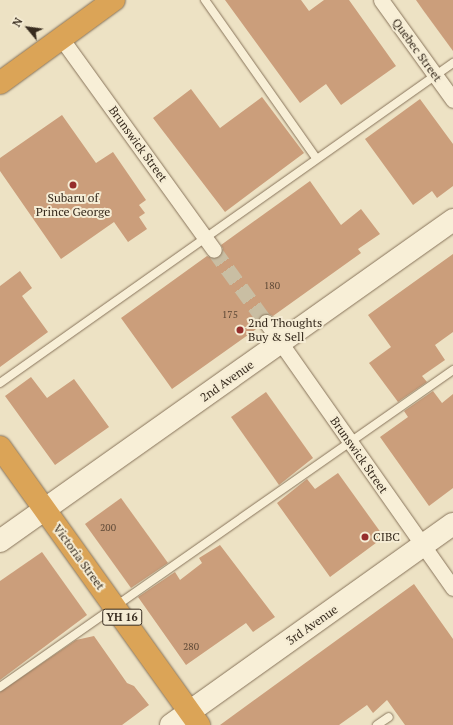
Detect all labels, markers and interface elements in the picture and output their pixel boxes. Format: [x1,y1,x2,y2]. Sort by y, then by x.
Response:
north arrow [8,8,48,48]
text: N [9,15,26,29]
street label: Quebec Street [389,15,445,85]
street label: Brunswick Street [106,103,170,185]
marker: Subaru of Prince George [68,180,78,190]
place label: Subaru of Prince George [36,191,110,219]
house number: 180 [264,280,280,292]
house number: 175 [222,309,238,321]
place label: 2nd Thoughts Buy & Sell [248,316,322,344]
marker: 2nd Thoughts Buy & Sell [235,325,245,335]
street label: 2nd Avenue [197,357,257,405]
street label: Brunswick Street [327,414,391,496]
street label: Victoria Street [50,521,108,593]
house number: 200 [100,522,116,534]
place label: CIBC [373,530,400,544]
marker: CIBC [360,532,370,542]
street label: 3rd Avenue [283,602,341,648]
road number: YH 16 [102,608,142,626]
house number: 280 [183,641,199,653]

